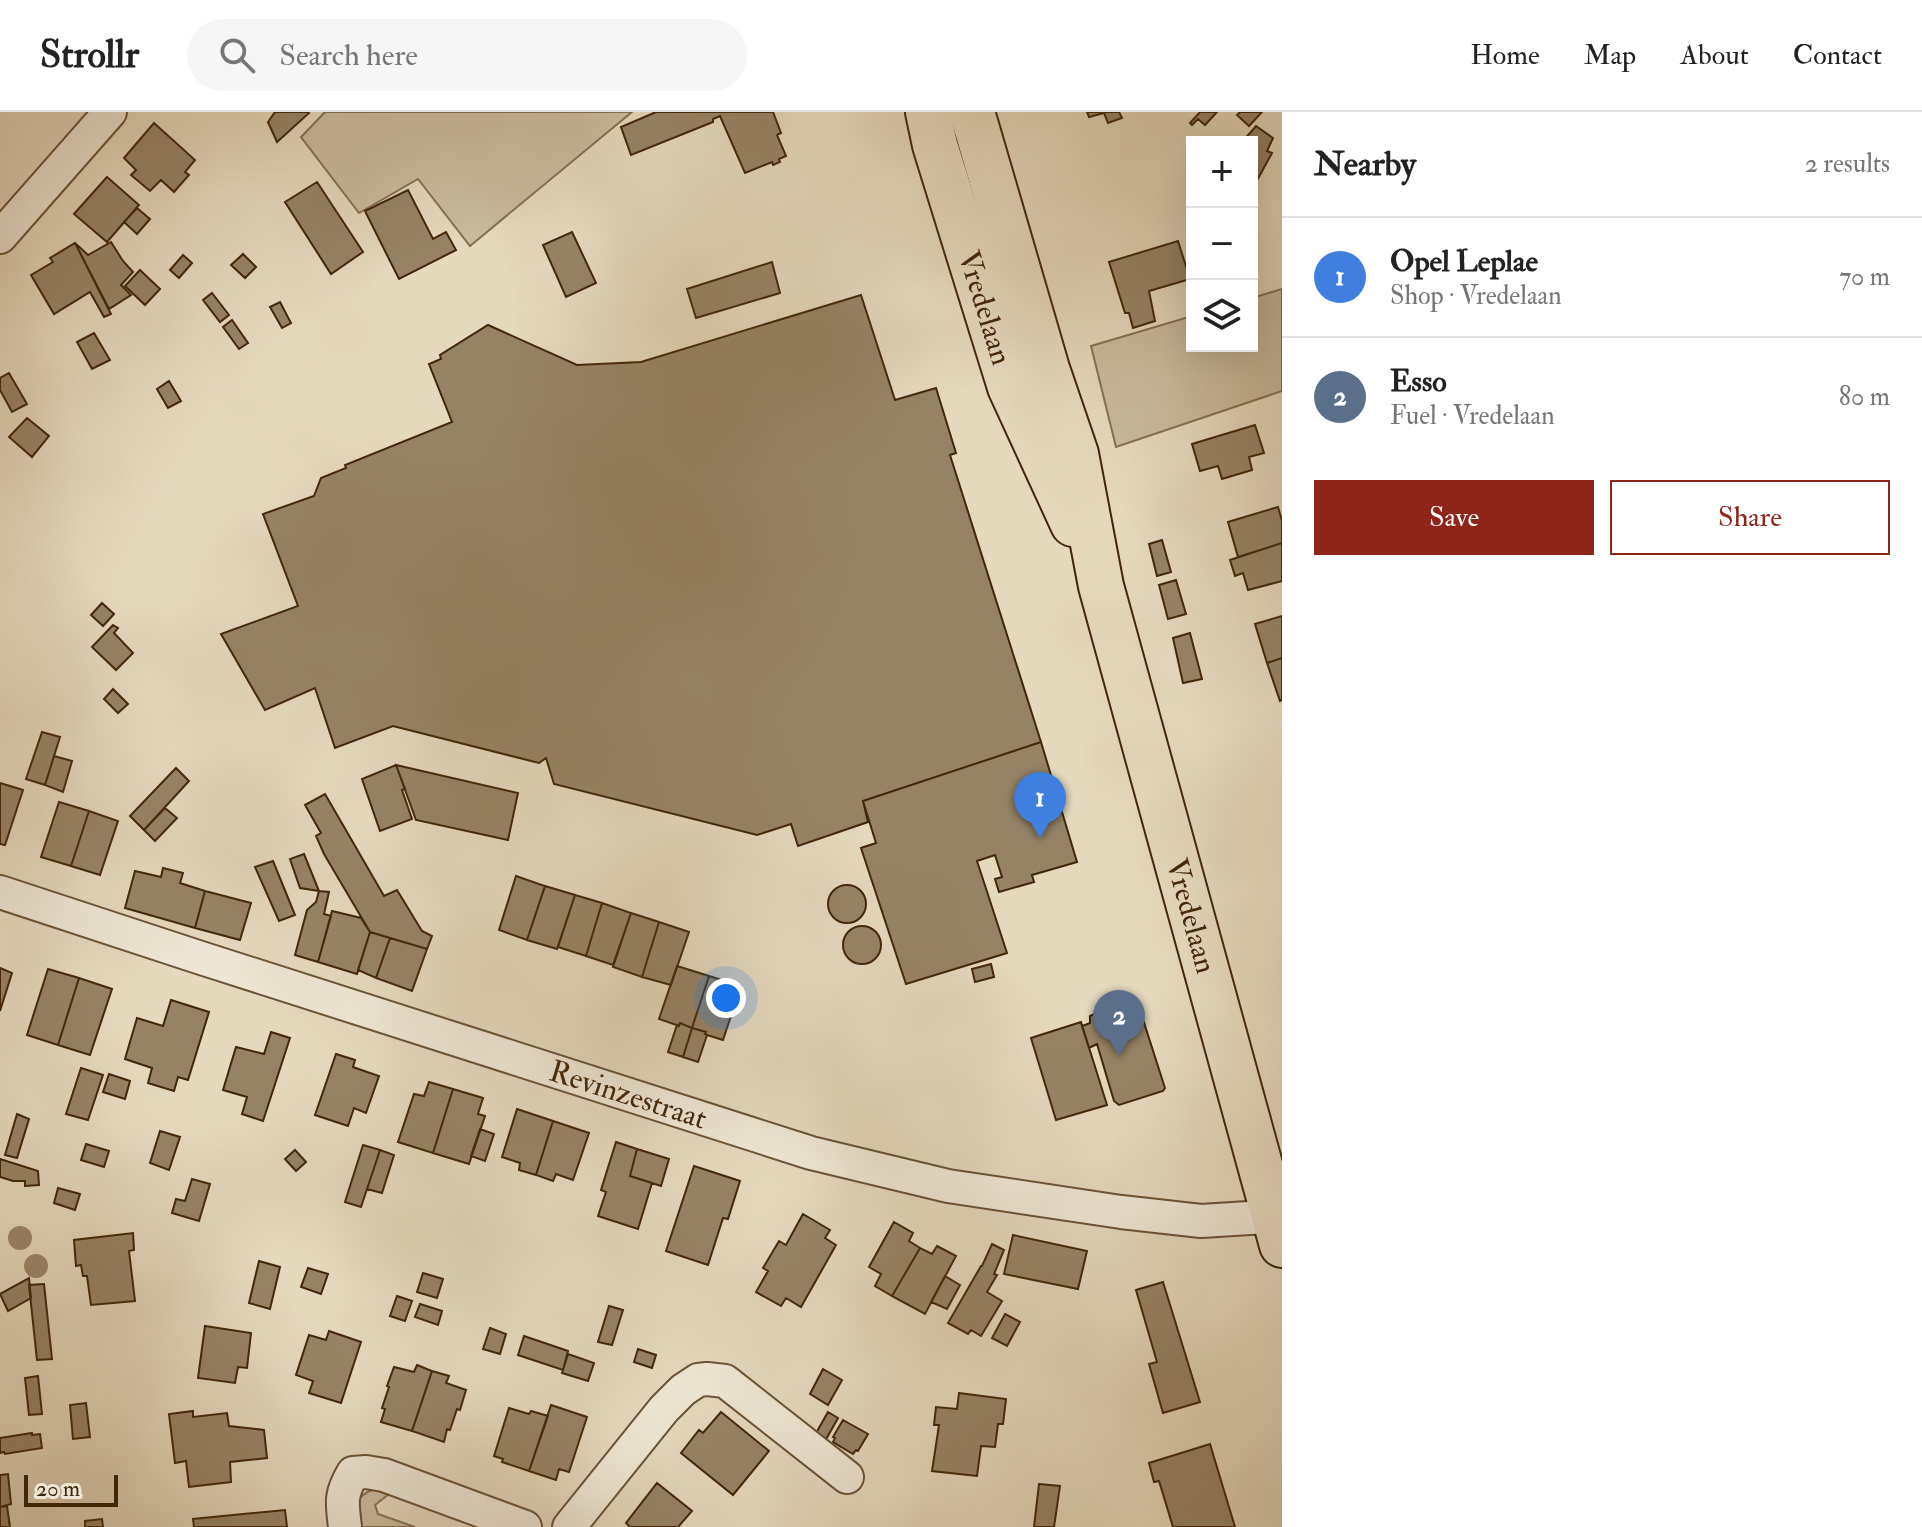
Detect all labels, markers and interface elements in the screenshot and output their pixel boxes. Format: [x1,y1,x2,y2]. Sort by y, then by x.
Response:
search box [187,19,747,91]
text: Strollr [40,31,139,79]
icon: search [215,33,259,77]
text: Search here [279,37,418,74]
text: Home [1470,38,1540,73]
text: Map [1584,38,1636,73]
text: About [1680,38,1749,73]
text: Contact [1793,38,1882,73]
map controls [1186,136,1258,352]
button: + [1186,136,1258,208]
text: Nearby [1314,143,1416,186]
text: 2 results [1805,148,1890,180]
button: − [1186,208,1258,280]
text: Opel Leplae [1390,243,1538,280]
street label: Vredelaan [950,246,1020,369]
text: 1 [1335,261,1345,293]
text: 70 m [1839,261,1890,293]
button: layers [1186,280,1258,352]
text: Shop · Vredelaan [1390,280,1562,312]
text: Esso [1390,363,1447,400]
text: 2 [1333,381,1347,413]
text: 80 m [1839,381,1890,413]
text: Fuel · Vredelaan [1390,400,1555,432]
button: Save [1314,480,1594,555]
button: Share [1610,480,1890,555]
pin: 1 [1014,772,1066,838]
street label: Vredelaan [1158,854,1225,978]
your location [706,978,746,1018]
pin: 2 [1093,990,1145,1056]
street label: Revinzestraat [545,1052,712,1137]
scale bar [24,1471,118,1507]
text: 20 m [36,1475,80,1503]

